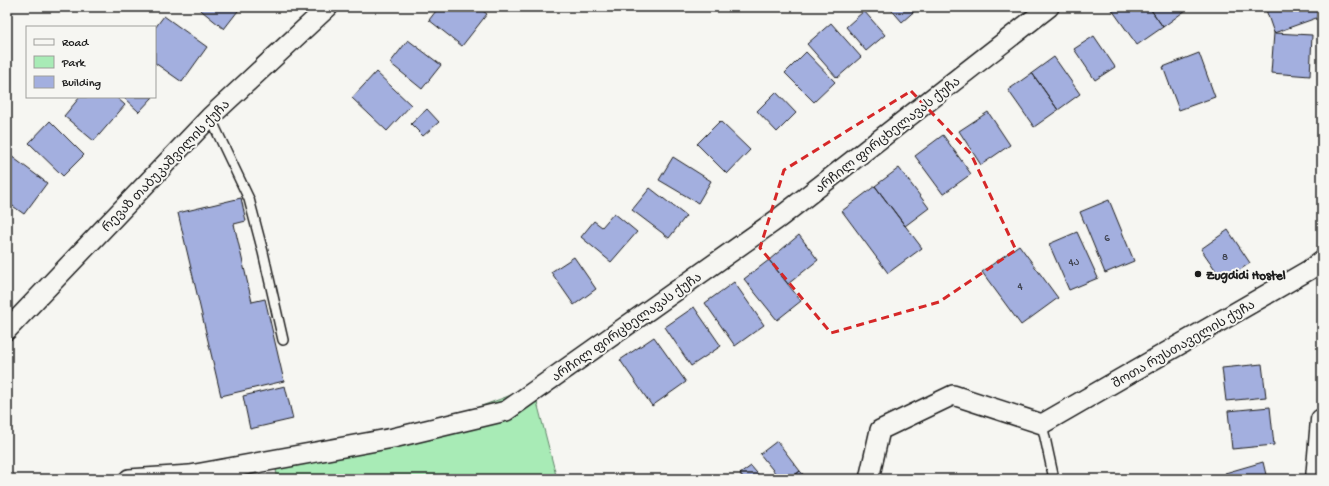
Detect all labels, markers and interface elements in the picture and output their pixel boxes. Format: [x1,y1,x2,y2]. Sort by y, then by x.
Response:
legend [26,26,156,98]
text: Road [62,37,89,51]
text: Park [61,57,87,71]
street label: არჩილ ფირცხელავას ქუჩა [813,75,964,197]
text: Building [61,77,101,91]
street label: რევაზ თაბუკაშვილის ქუჩა [100,98,234,236]
house number: 6 [1104,233,1110,245]
house number: 8 [1222,252,1228,264]
house number: 4ა [1068,257,1080,269]
marker: Zugdidi Hostel [1193,269,1203,279]
place label: Zugdidi Hostel [1206,269,1286,284]
street label: არჩილ ფირცხელავას ქუჩა [550,270,705,386]
house number: 4 [1017,281,1023,293]
street label: შოთა რუსთაველის ქუჩა [1110,298,1258,392]

